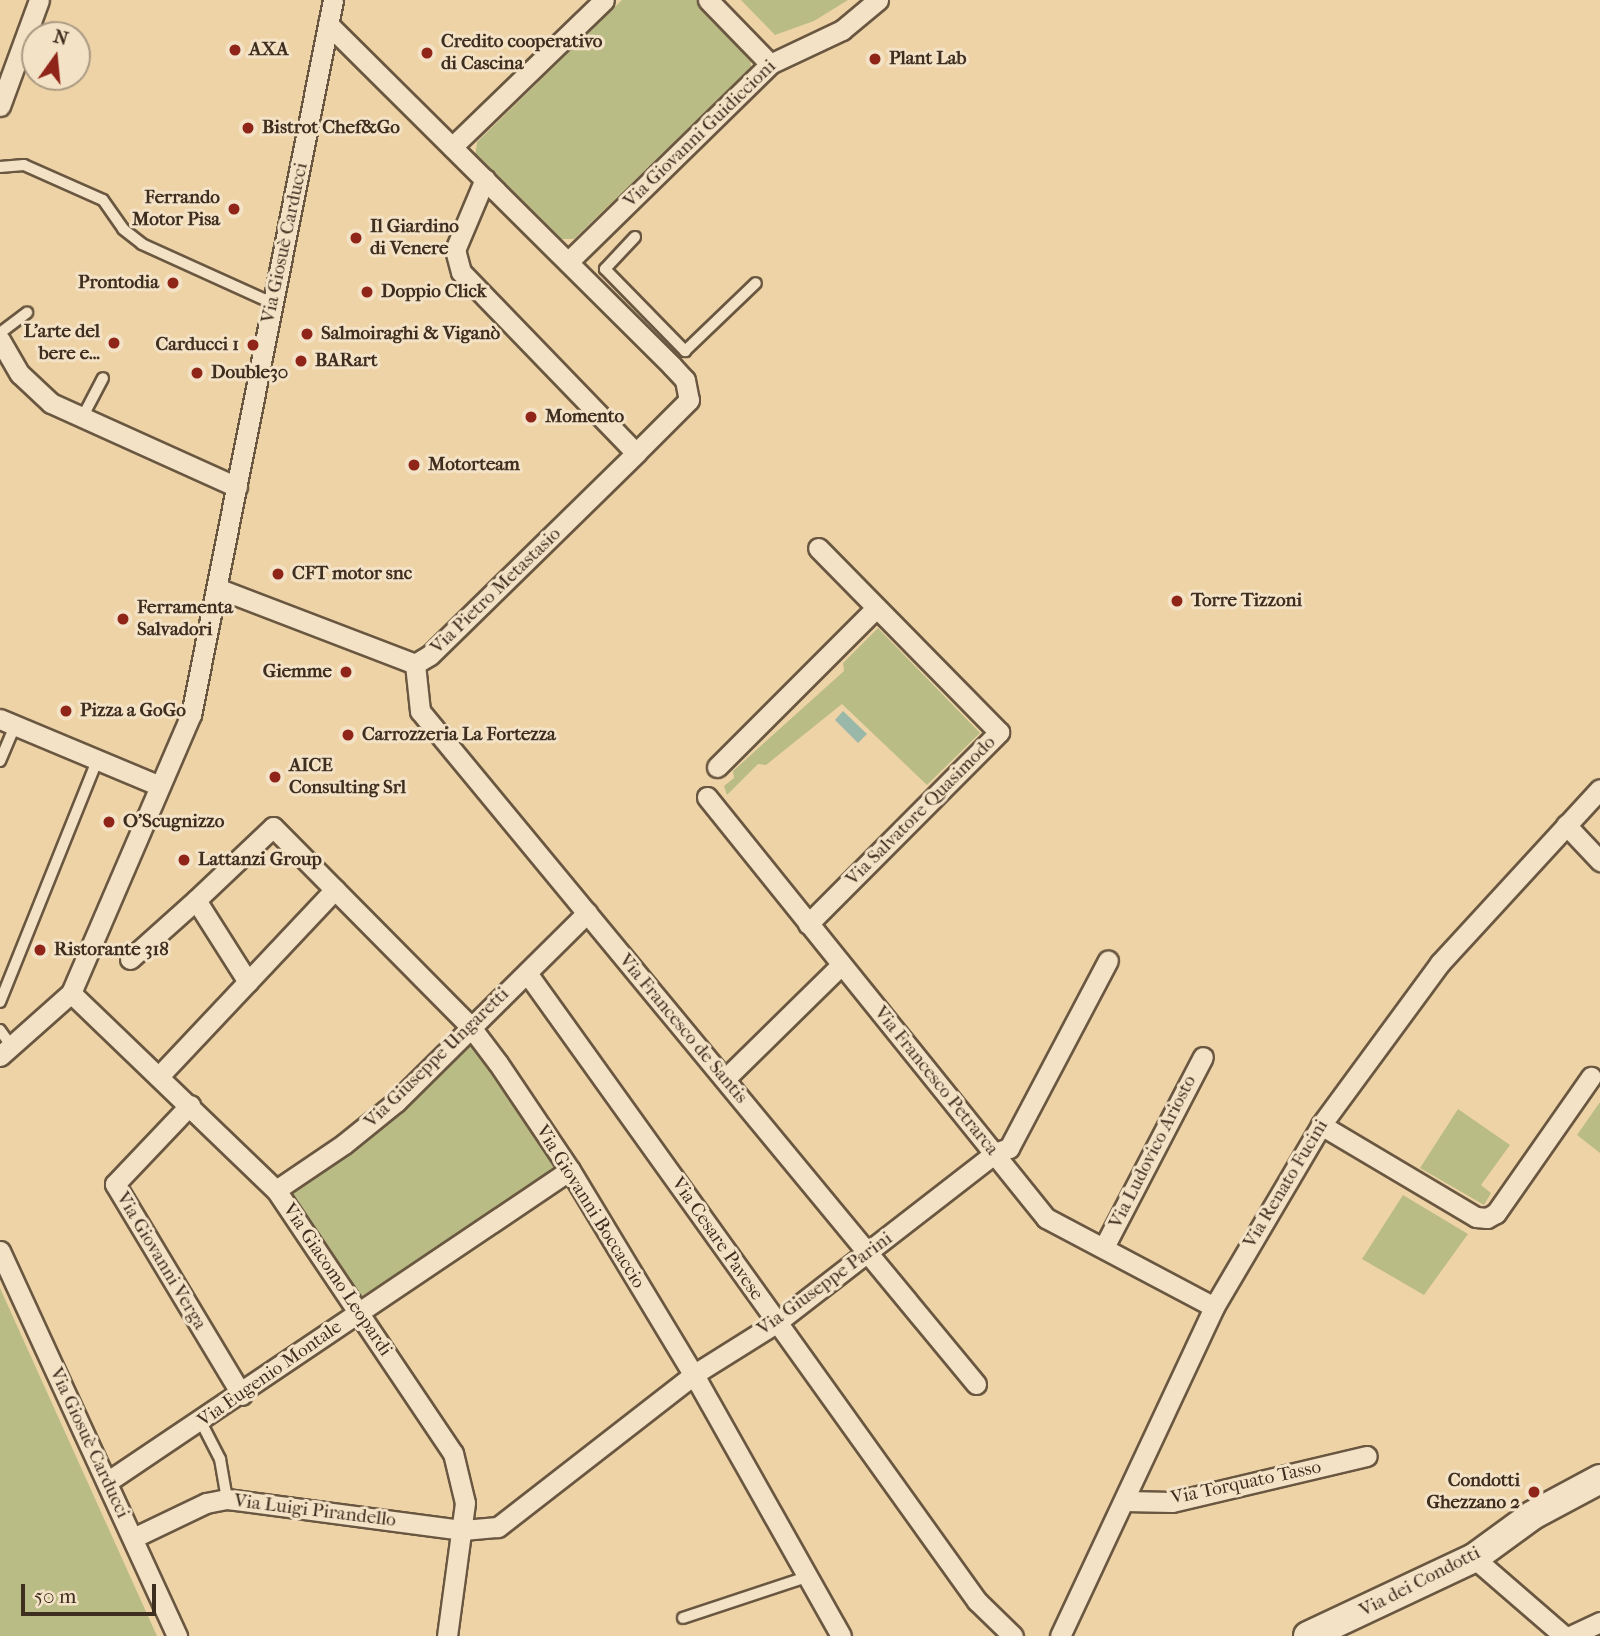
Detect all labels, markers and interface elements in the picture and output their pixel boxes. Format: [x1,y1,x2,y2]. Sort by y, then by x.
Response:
north arrow [21,21,91,91]
text: N [51,25,71,50]
place label: Credito cooperativo di Cascina [441,31,602,75]
place label: AXA [249,39,288,61]
marker: AXA [227,42,243,58]
marker: Credito cooperativo di Cascina [419,45,435,61]
place label: Plant Lab [889,48,966,70]
marker: Plant Lab [867,51,883,67]
street label: Via Giovanni Guidiccioni [619,55,781,213]
place label: Bistrot Chef&Go [262,117,400,139]
marker: Bistrot Chef&Go [240,120,256,136]
street label: Via Giosuè Carducci [257,161,313,325]
place label: Ferrando Motor Pisa [132,187,220,231]
marker: Ferrando Motor Pisa [226,201,242,217]
place label: Il Giardino di Venere [370,216,459,260]
marker: Il Giardino di Venere [348,230,364,246]
place label: Prontodia [78,272,159,294]
marker: Prontodia [165,275,181,291]
place label: Doppio Click [381,281,486,303]
marker: Doppio Click [359,284,375,300]
place label: L'arte del bere e... [24,321,100,365]
place label: Salmoiraghi & Viganò [321,323,500,345]
marker: Salmoiraghi & Viganò [299,326,315,342]
place label: Carducci 1 [155,334,239,356]
marker: L'arte del bere e... [106,335,122,351]
marker: Carducci 1 [245,337,261,353]
place label: BARart [315,350,378,372]
marker: BARart [293,353,309,369]
place label: Double30 [211,362,288,384]
marker: Double30 [189,365,205,381]
place label: Momento [545,406,624,428]
marker: Momento [523,409,539,425]
place label: Motorteam [428,454,520,476]
marker: Motorteam [406,457,422,473]
street label: Via Pietro Metastasio [426,523,566,659]
place label: CFT motor snc [292,563,412,585]
marker: CFT motor snc [270,566,286,582]
place label: Torre Tizzoni [1191,590,1302,612]
marker: Torre Tizzoni [1169,593,1185,609]
place label: Ferramenta Salvadori [137,597,233,641]
marker: Ferramenta Salvadori [115,611,131,627]
place label: Giemme [263,661,332,683]
marker: Giemme [338,664,354,680]
place label: Pizza a GoGo [80,700,186,722]
marker: Pizza a GoGo [58,703,74,719]
place label: Carrozzeria La Fortezza [362,724,556,746]
marker: Carrozzeria La Fortezza [340,727,356,743]
street label: Via Salvatore Quasimodo [841,731,1001,891]
place label: AICE Consulting Srl [289,755,406,799]
marker: AICE Consulting Srl [267,769,283,785]
place label: O'Scugnizzo [123,811,224,833]
marker: O'Scugnizzo [101,814,117,830]
place label: Lattanzi Group [198,849,322,871]
marker: Lattanzi Group [176,852,192,868]
place label: Ristorante 318 [54,939,169,961]
marker: Ristorante 318 [32,942,48,958]
street label: Via Francesco de Santis [614,950,752,1108]
street label: Via Giuseppe Ungaretti [360,983,514,1133]
street label: Via Francesco Petrarca [869,1002,1003,1160]
street label: Via Ludovico Ariosto [1105,1072,1201,1232]
street label: Via Renato Fucini [1239,1116,1333,1252]
street label: Via Giovanni Boccaccio [530,1121,650,1293]
street label: Via Cesare Pavese [666,1173,768,1305]
street label: Via Giovanni Verga [111,1188,211,1334]
street label: Via Giacomo Leopardi [277,1199,397,1361]
street label: Via Giuseppe Parini [753,1227,897,1341]
street label: Via Eugenio Montale [194,1316,346,1432]
street label: Via Giosuè Carducci [44,1364,134,1522]
street label: Via Torquato Tasso [1169,1456,1323,1510]
place label: Condotti Ghezzano 2 [1427,1470,1520,1514]
marker: Condotti Ghezzano 2 [1526,1484,1542,1500]
street label: Via Luigi Pirandello [233,1490,397,1532]
street label: Via dei Condotti [1356,1542,1484,1622]
scale bar [24,1570,159,1614]
text: 50 m [34,1584,77,1608]

